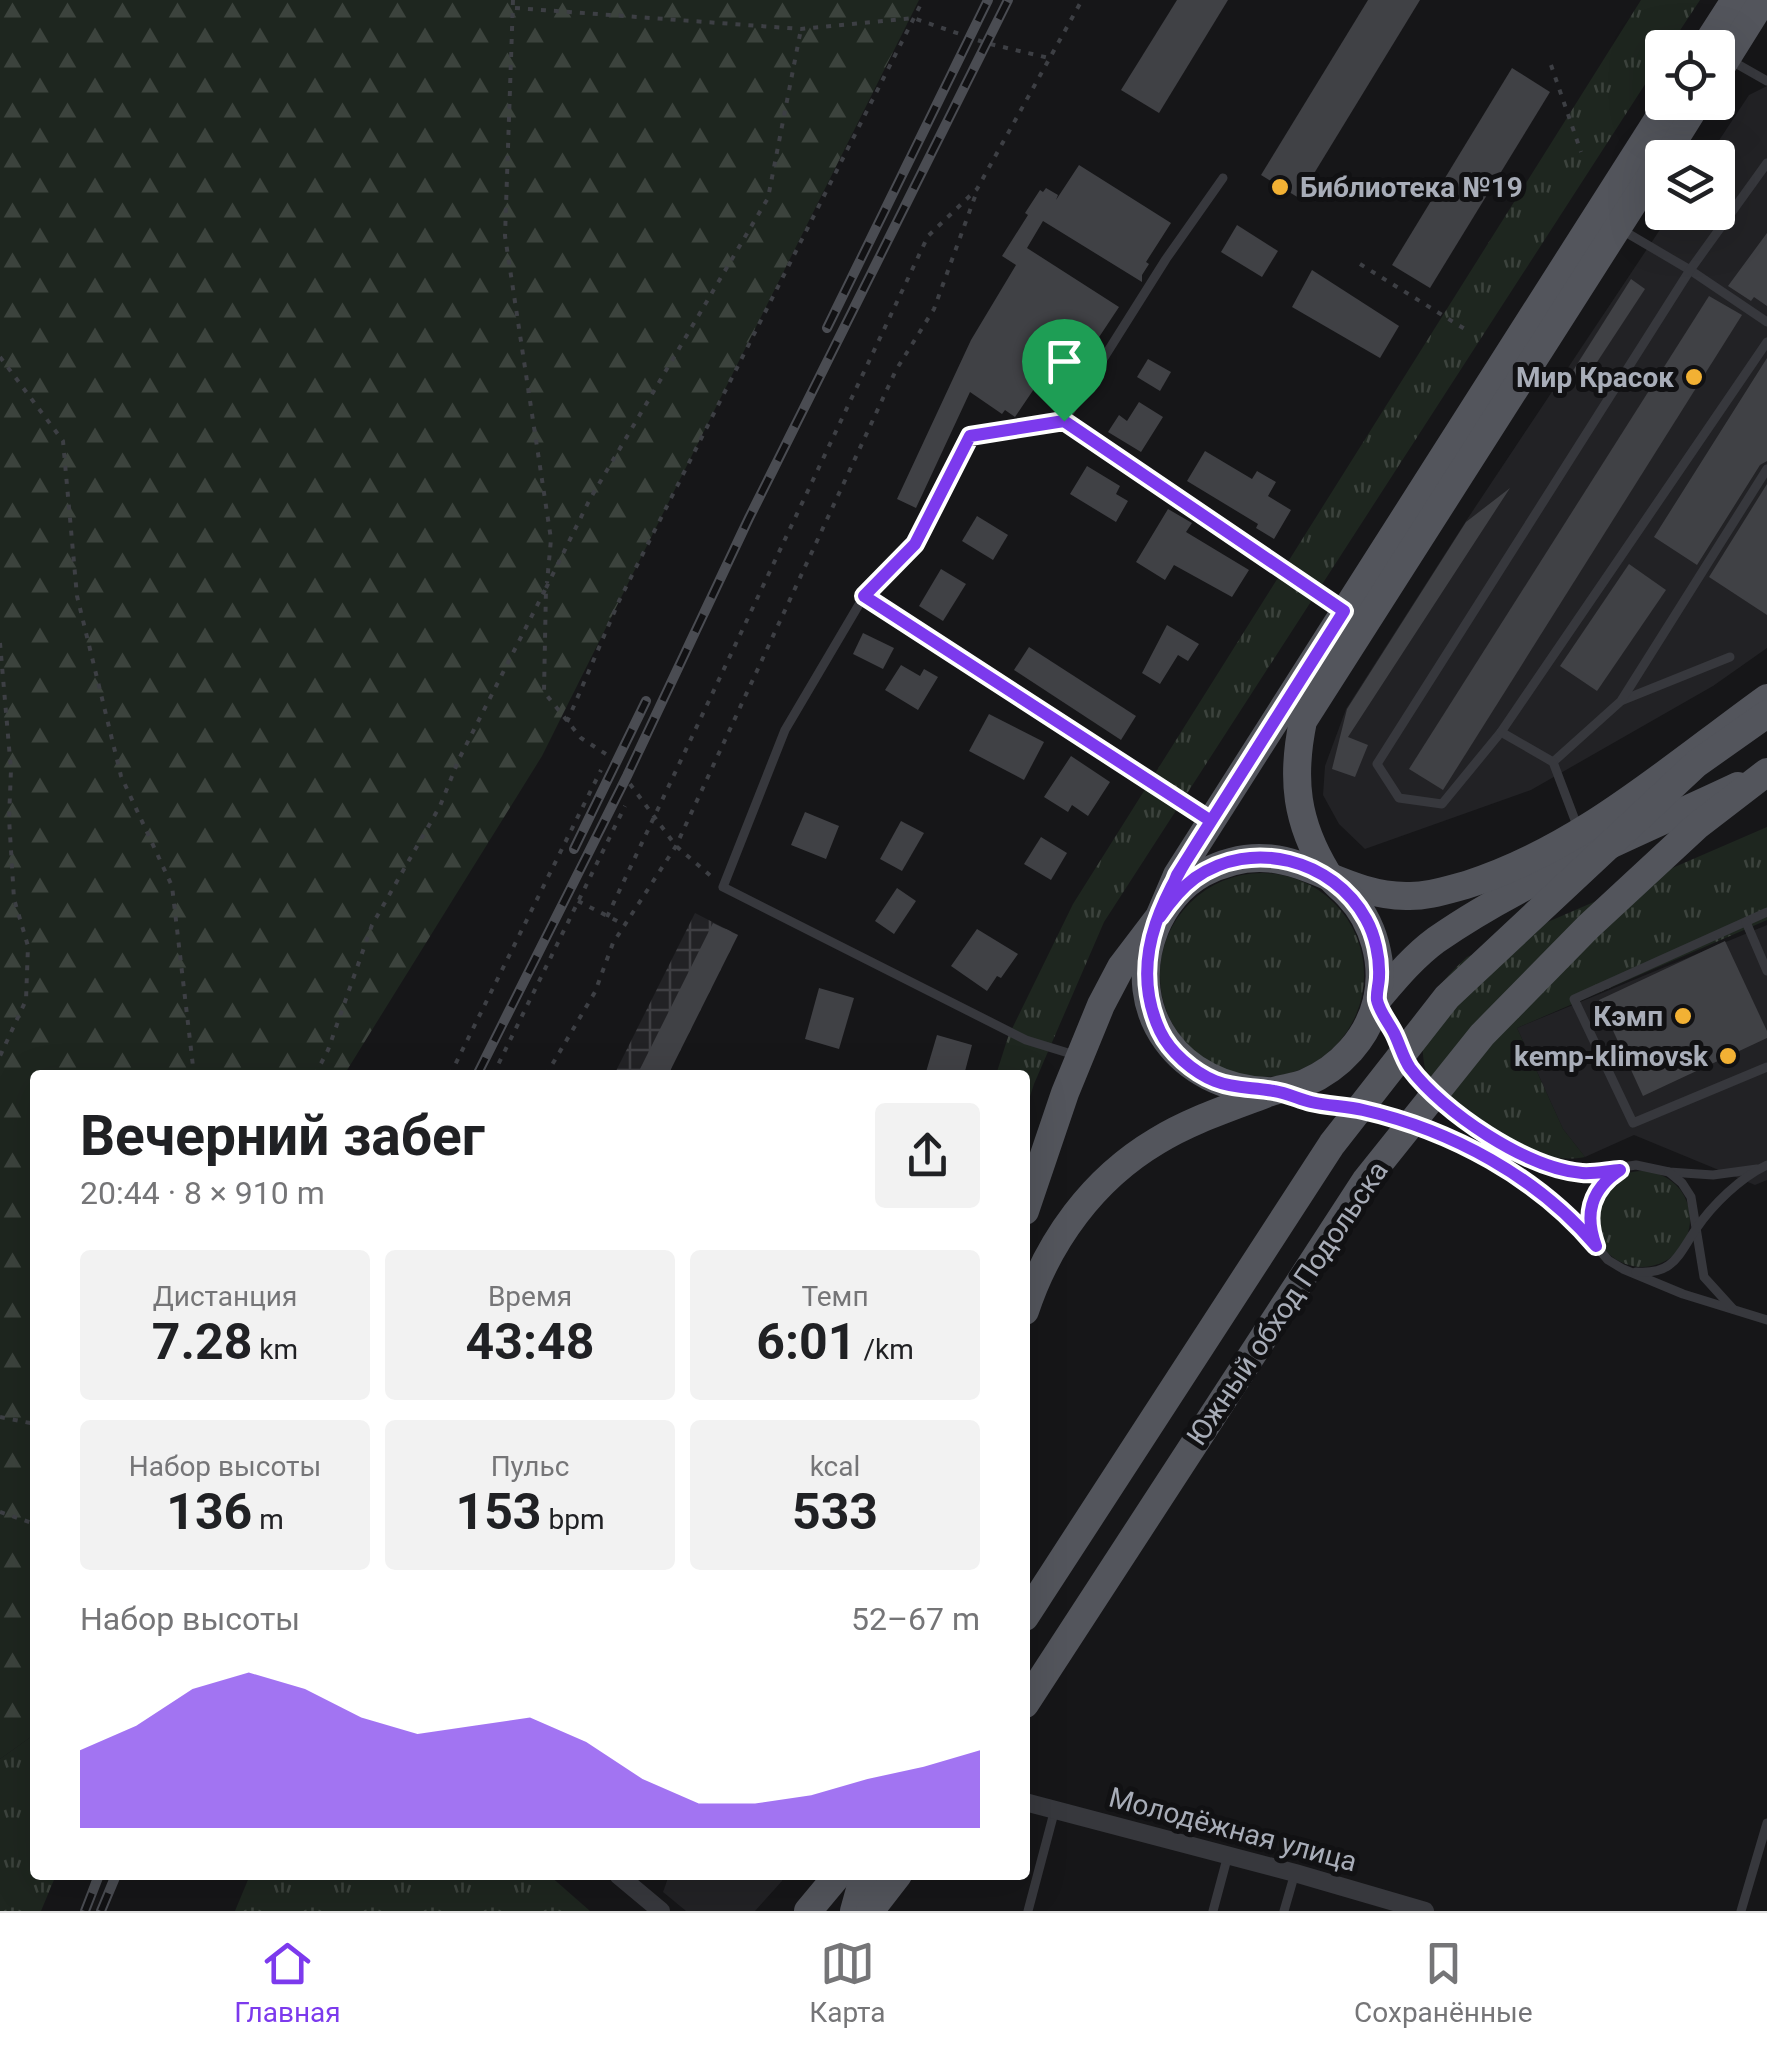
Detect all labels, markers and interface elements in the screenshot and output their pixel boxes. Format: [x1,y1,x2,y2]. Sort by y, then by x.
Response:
map controls [1645,30,1735,230]
button: locate [1645,30,1735,120]
button: layers [1645,140,1735,230]
place label: Библиотека №19 [1300,171,1523,204]
marker: Библиотека №19 [1269,176,1291,198]
pin [1022,319,1107,422]
icon: arrive [1037,334,1092,389]
place label: Мир Красок [1516,361,1674,394]
marker: Мир Красок [1683,366,1705,388]
place label: Кэмп [1593,1000,1663,1033]
marker: Кэмп [1672,1005,1694,1027]
place label: kemp-klimovsk [1514,1040,1709,1073]
marker: kemp-klimovsk [1717,1045,1739,1067]
button: share [875,1103,980,1208]
text: Вечерний забег [80,1104,485,1168]
street label: Южный обход Подольска [1180,1155,1395,1451]
text: 20:44 · 8 × 910 m [80,1174,325,1212]
text: Дистанция [153,1280,297,1313]
text: Время [488,1280,572,1313]
text: Темп [801,1280,869,1313]
text: 7.28 [152,1313,252,1371]
text: 43:48 [466,1313,594,1371]
text: 6:01 [756,1313,856,1371]
text: km [252,1333,298,1366]
text: /km [856,1333,914,1366]
text: Набор высоты [129,1450,321,1483]
text: Пульс [491,1450,569,1483]
text: kcal [810,1450,860,1483]
text: 136 [166,1483,252,1541]
text: 153 [455,1483,542,1541]
text: 533 [792,1483,878,1541]
text: m [252,1503,284,1536]
text: bpm [542,1503,605,1536]
text: Набор высоты [80,1600,300,1638]
text: 52–67 m [851,1600,980,1638]
street label: Молодёжная улица [1105,1781,1360,1878]
tab: Главная [234,1936,341,2029]
tab: Карта [809,1936,886,2029]
tab: Сохранённые [1354,1936,1533,2029]

